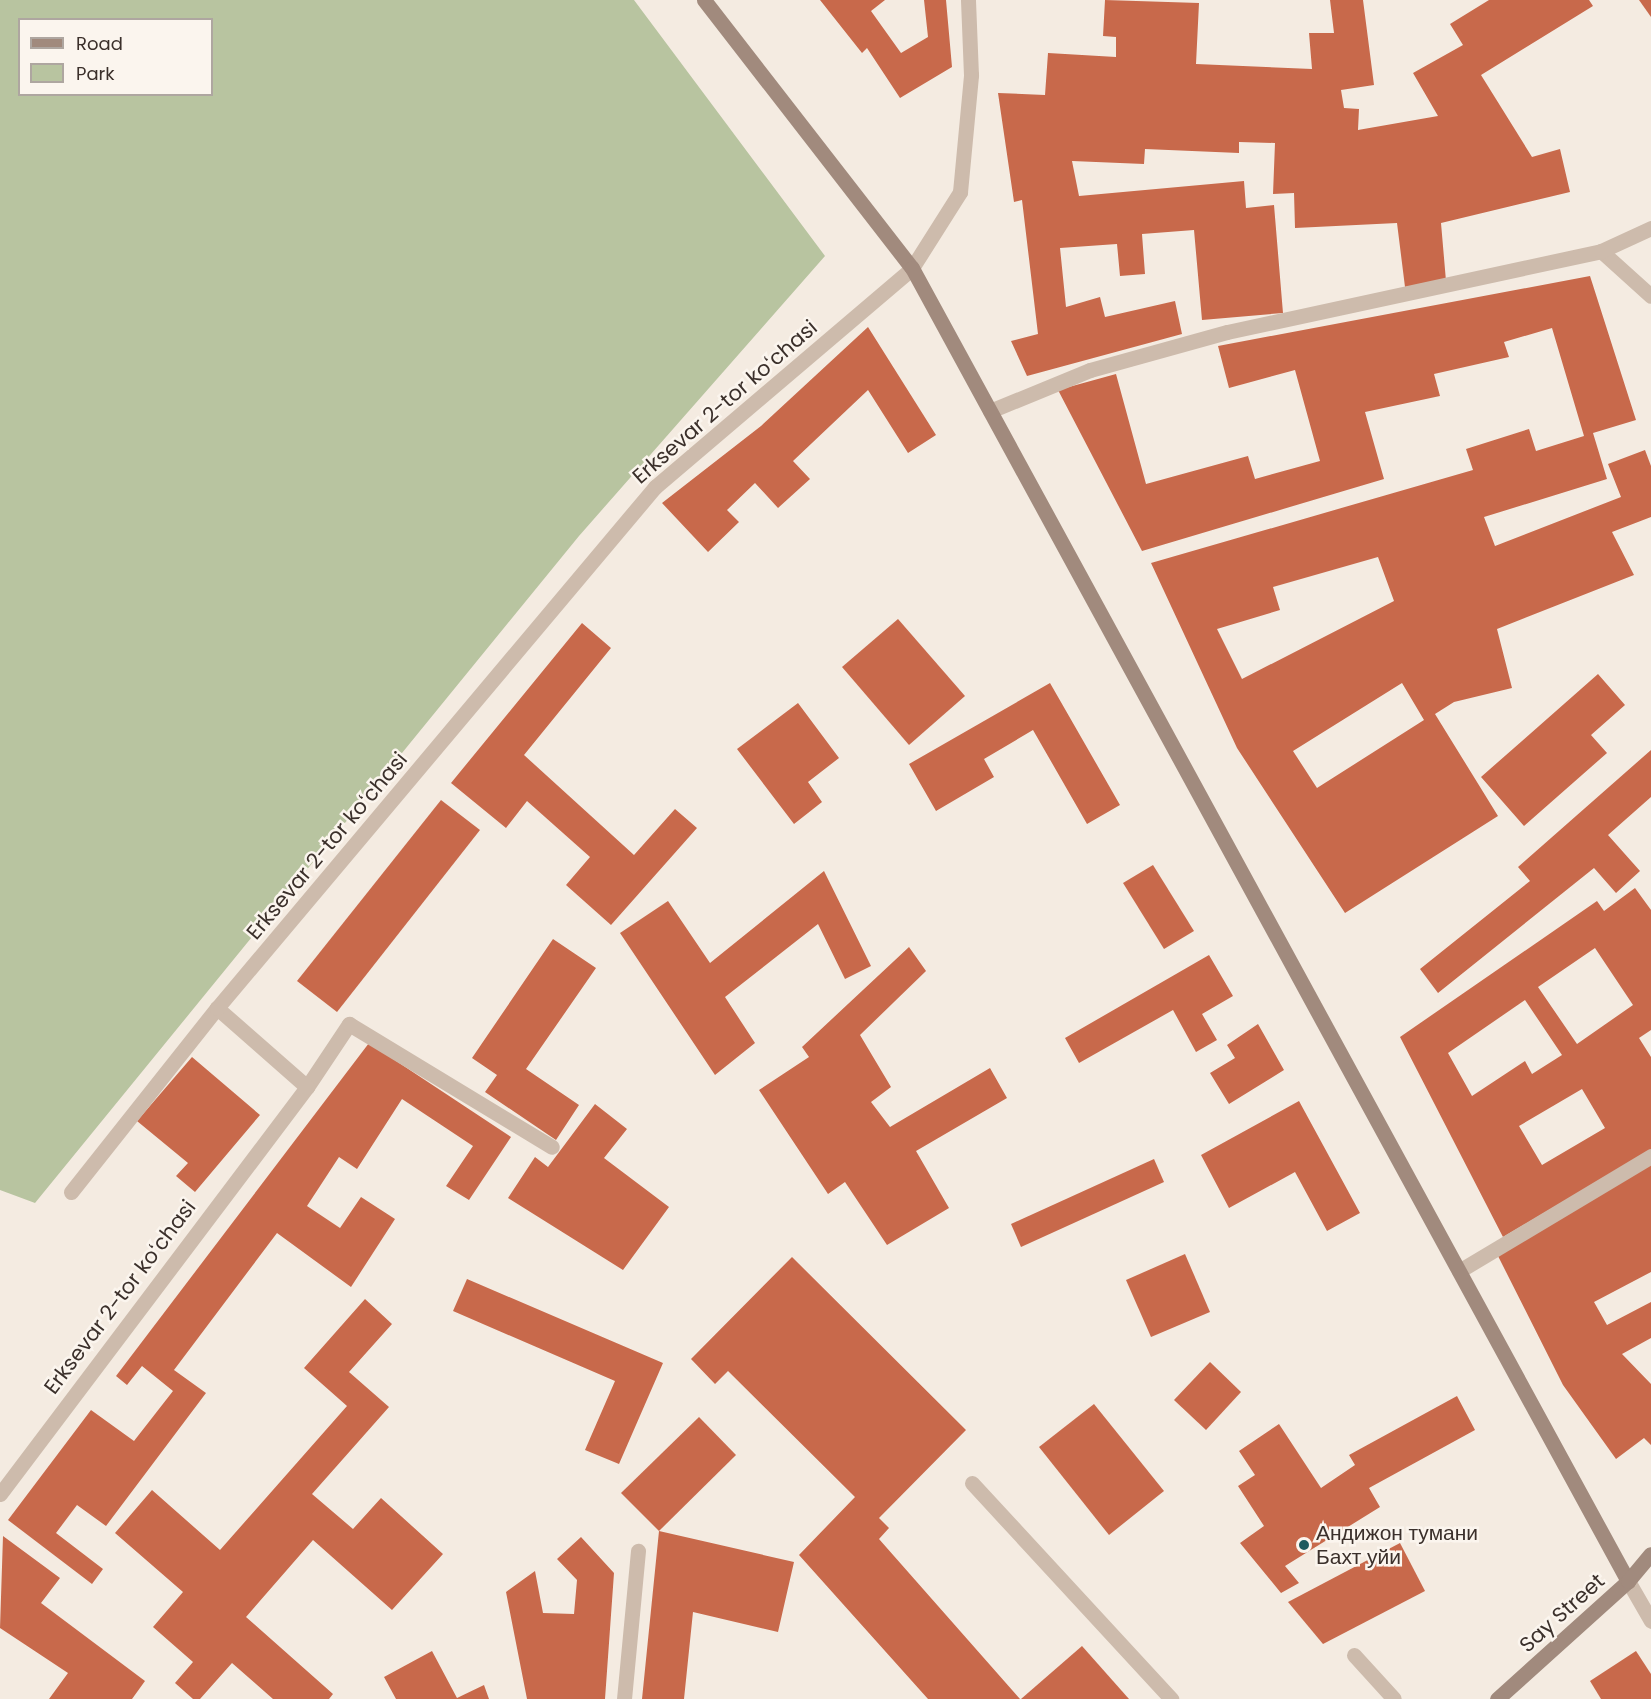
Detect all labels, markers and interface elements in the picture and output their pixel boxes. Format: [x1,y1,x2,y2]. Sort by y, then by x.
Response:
legend [18,18,213,96]
text: Road [76,31,123,56]
text: Park [76,61,115,86]
street label: Erksevar 2-tor koʻchasi [628,315,822,489]
street label: Erksevar 2-tor koʻchasi [241,747,413,945]
street label: Erksevar 2-tor koʻchasi [39,1195,201,1399]
place label: Андижон тумани Бахт уйи [1316,1520,1478,1570]
marker: Андижон тумани Бахт уйи [1297,1538,1311,1552]
street label: Say Street [1514,1568,1610,1658]

